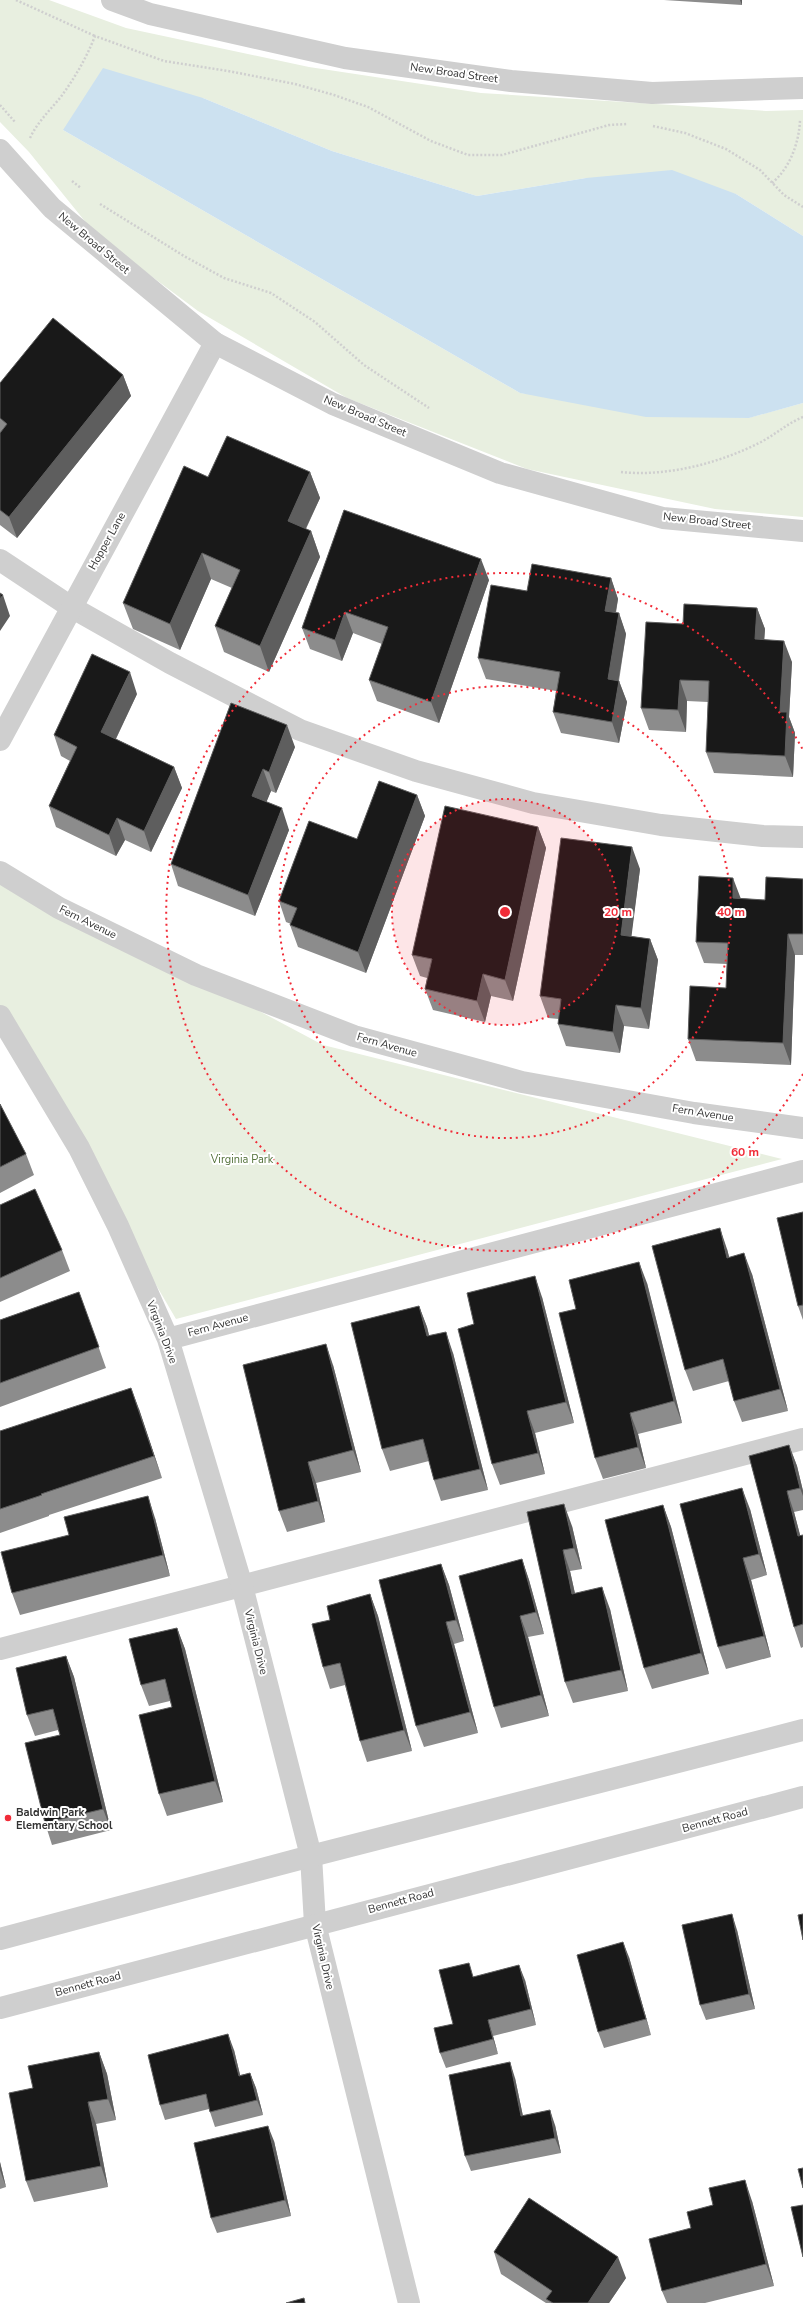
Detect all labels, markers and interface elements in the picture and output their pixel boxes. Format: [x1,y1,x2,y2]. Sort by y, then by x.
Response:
street label: New Broad Street [409,59,499,87]
street label: New Broad Street [55,209,133,277]
street label: New Broad Street [321,392,409,440]
street label: Hopper Lane [85,509,129,573]
street label: New Broad Street [662,509,752,533]
street label: Fern Avenue [57,902,119,942]
text: 20 m [604,904,632,920]
text: 40 m [717,904,745,920]
centre of rings [498,905,512,919]
street label: Fern Avenue [355,1029,419,1061]
street label: Fern Avenue [671,1101,735,1125]
text: 60 m [731,1144,759,1160]
park label: Virginia Park [210,1152,274,1167]
street label: Virginia Drive [143,1297,181,1366]
street label: Fern Avenue [186,1310,250,1340]
street label: Virginia Drive [240,1607,271,1676]
street label: Bennett Road [680,1804,750,1836]
place label: Baldwin Park Elementary School [16,1805,113,1833]
marker: Baldwin Park Elementary School [3,1813,13,1823]
street label: Bennett Road [366,1885,436,1917]
street label: Virginia Drive [308,1922,338,1991]
street label: Bennett Road [53,1968,123,2000]

